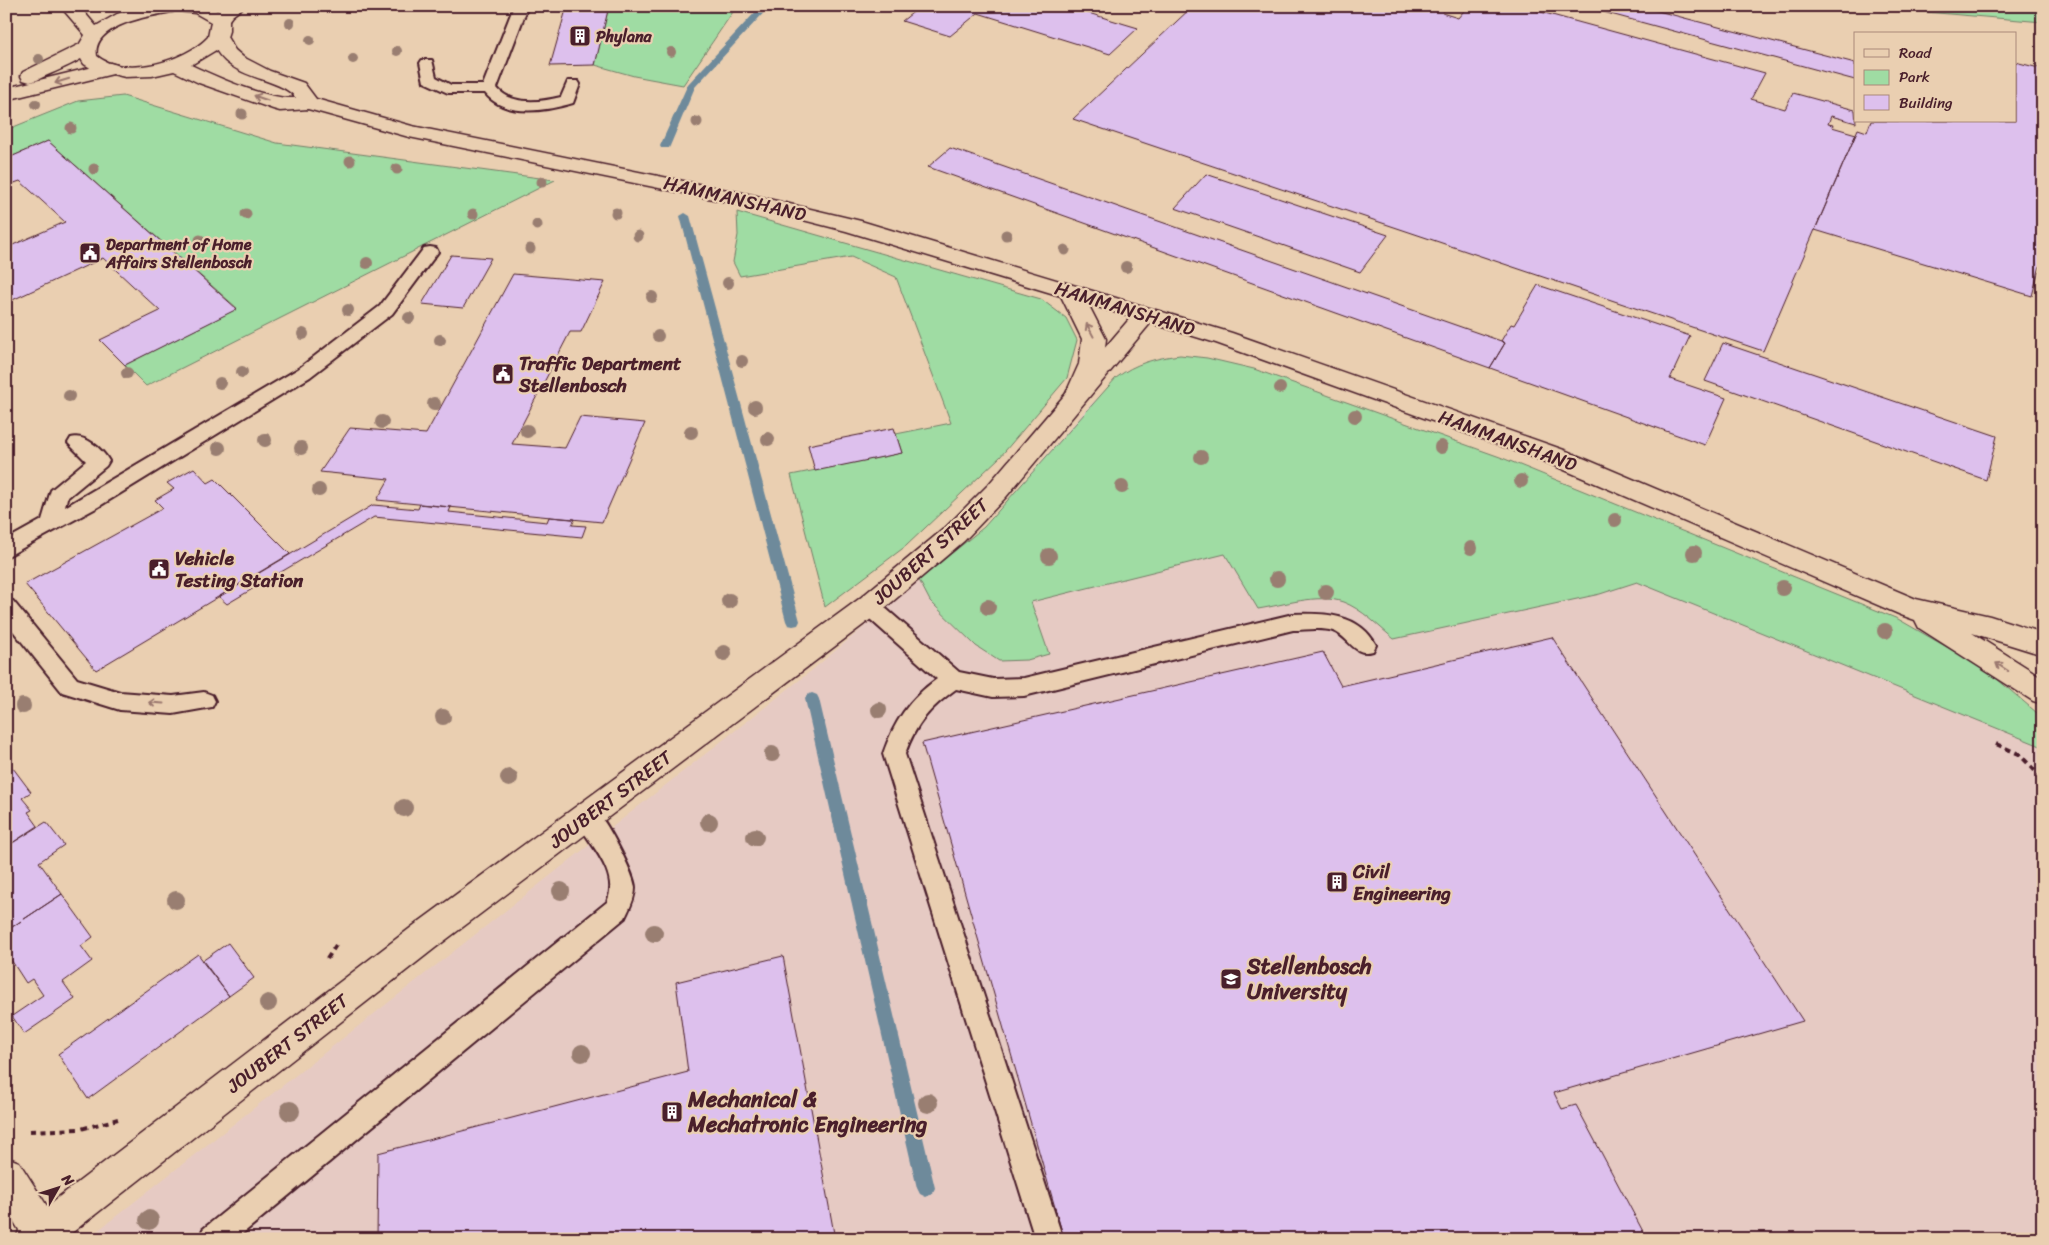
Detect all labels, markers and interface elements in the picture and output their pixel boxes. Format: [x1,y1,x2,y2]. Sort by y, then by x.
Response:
place label: Phylana [596,22,653,51]
building icon: Phylana [568,24,592,48]
legend [1854,32,2016,122]
text: Road [1899,40,1932,66]
text: Park [1899,64,1930,90]
one-way arrow [55,76,71,86]
text: Building [1899,90,1953,116]
one-way arrow [254,93,270,102]
street label: HAMMANSHAND [660,166,810,231]
place label: Department of Home Affairs Stellenbosch [105,230,253,277]
public building icon: Department of Home Affairs Stellenbosch [78,241,102,265]
street label: HAMMANSHAND [1051,271,1200,346]
one-way arrow [1085,323,1095,338]
place label: Traffic Department Stellenbosch [518,347,682,402]
public building icon: Traffic Department Stellenbosch [491,362,515,386]
street label: HAMMANSHAND [1434,400,1582,481]
street label: JOUBERT STREET [864,489,997,614]
place label: Vehicle Testing Station [175,542,304,597]
public building icon: Vehicle Testing Station [147,557,171,581]
one-way arrow [1995,661,2009,671]
one-way arrow [148,699,164,708]
street label: JOUBERT STREET [541,741,680,857]
place label: Civil Engineering [1352,855,1451,910]
building icon: Civil Engineering [1325,870,1349,894]
place label: Stellenbosch University [1246,947,1372,1011]
school or university icon: Stellenbosch University [1219,967,1243,991]
street label: JOUBERT STREET [218,985,356,1102]
place label: Mechanical & Mechatronic Engineering [687,1080,927,1144]
building icon: Mechanical & Mechatronic Engineering [660,1100,684,1124]
north arrow [32,1162,82,1212]
text: N [54,1168,81,1192]

